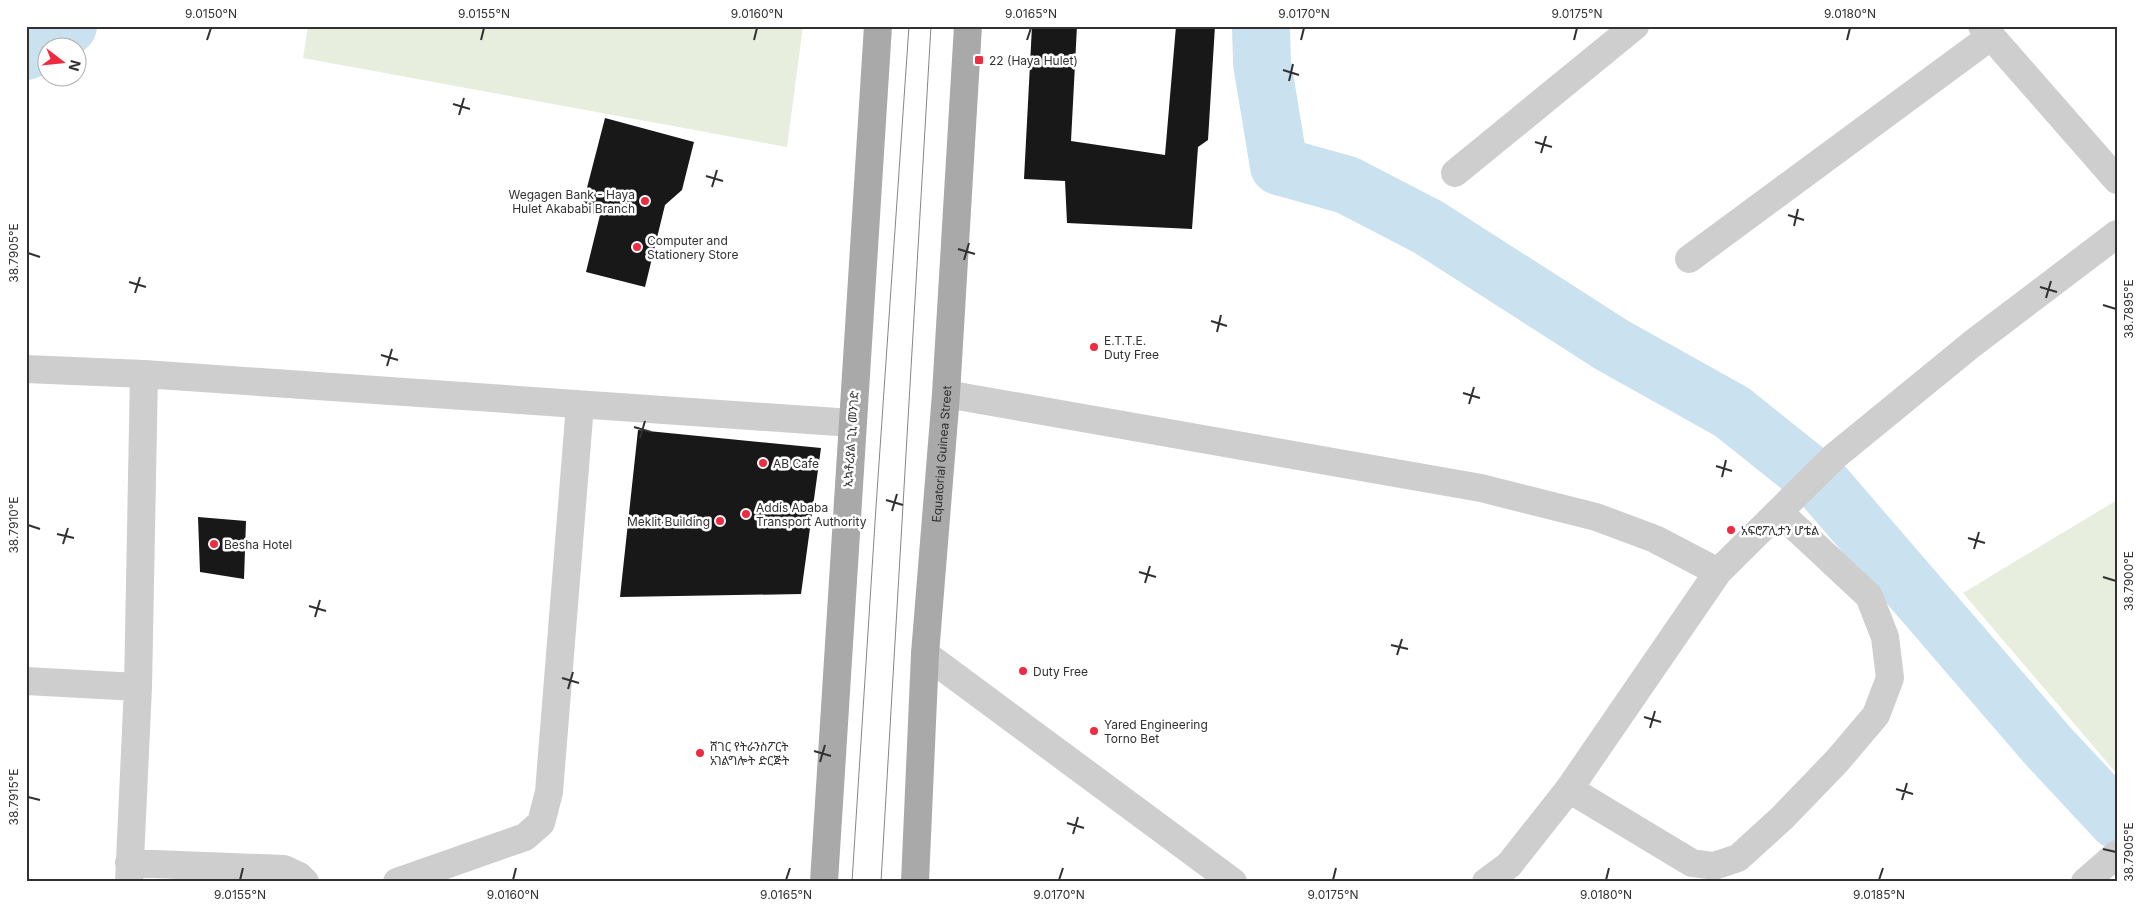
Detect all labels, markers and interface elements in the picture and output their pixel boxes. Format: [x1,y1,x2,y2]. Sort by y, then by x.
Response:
text: 9.0150°N [185,6,237,21]
text: 9.0155°N [458,6,510,21]
text: 9.0160°N [731,6,783,21]
text: 9.0165°N [1005,6,1057,21]
text: 9.0170°N [1278,6,1330,21]
text: 9.0175°N [1551,6,1603,21]
text: 9.0180°N [1824,6,1876,21]
north arrow [38,38,88,88]
place label: 22 (Haya Hulet) [989,53,1078,68]
marker: 22 (Haya Hulet) [973,54,985,66]
text: N [65,58,85,73]
place label: Wegagen Bank - Haya Hulet Akababi Branch [508,187,635,216]
marker: Wegagen Bank - Haya Hulet Akababi Branch [639,195,651,207]
text: 38.7905°E [6,223,21,283]
place label: Computer and Stationery Store [647,233,738,262]
marker: Computer and Stationery Store [631,241,643,253]
text: 38.7895°E [2121,279,2136,339]
place label: E.T.T.E. Duty Free [1104,333,1159,362]
marker: E.T.T.E. Duty Free [1088,341,1100,353]
street label: Equatorial Guinea Street [928,385,954,523]
street label: ኢኳቶሪያል ጊኒ መንገድ [840,390,862,488]
place label: AB Cafe [773,456,819,471]
marker: AB Cafe [757,457,769,469]
text: 38.7910°E [6,496,21,554]
place label: Addis Ababa Transport Authority [756,500,867,529]
marker: Addis Ababa Transport Authority [740,508,752,520]
place label: Meklit Building [627,514,710,529]
marker: Meklit Building [714,515,726,527]
place label: አፍሮፖሊታን ሆቴል [1741,523,1819,538]
marker: አፍሮፖሊታን ሆቴል [1725,524,1737,536]
place label: Besha Hotel [224,537,292,552]
marker: Besha Hotel [208,538,220,550]
text: 38.7900°E [2121,551,2136,611]
place label: Duty Free [1033,664,1088,679]
marker: Duty Free [1017,665,1029,677]
place label: Yared Engineering Torno Bet [1104,717,1208,746]
marker: Yared Engineering Torno Bet [1088,725,1100,737]
place label: ሸገር የትራንስፖርት አገልግሎት ድርጅት [710,739,790,768]
marker: ሸገር የትራንስፖርት አገልግሎት ድርጅት [694,747,706,759]
text: 38.7915°E [6,769,21,825]
text: 38.7905°E [2121,822,2136,882]
text: 9.0155°N [214,887,266,902]
text: 9.0160°N [487,887,539,902]
text: 9.0165°N [760,887,812,902]
text: 9.0170°N [1033,887,1085,902]
text: 9.0175°N [1307,887,1359,902]
text: 9.0180°N [1580,887,1632,902]
text: 9.0185°N [1853,887,1905,902]

